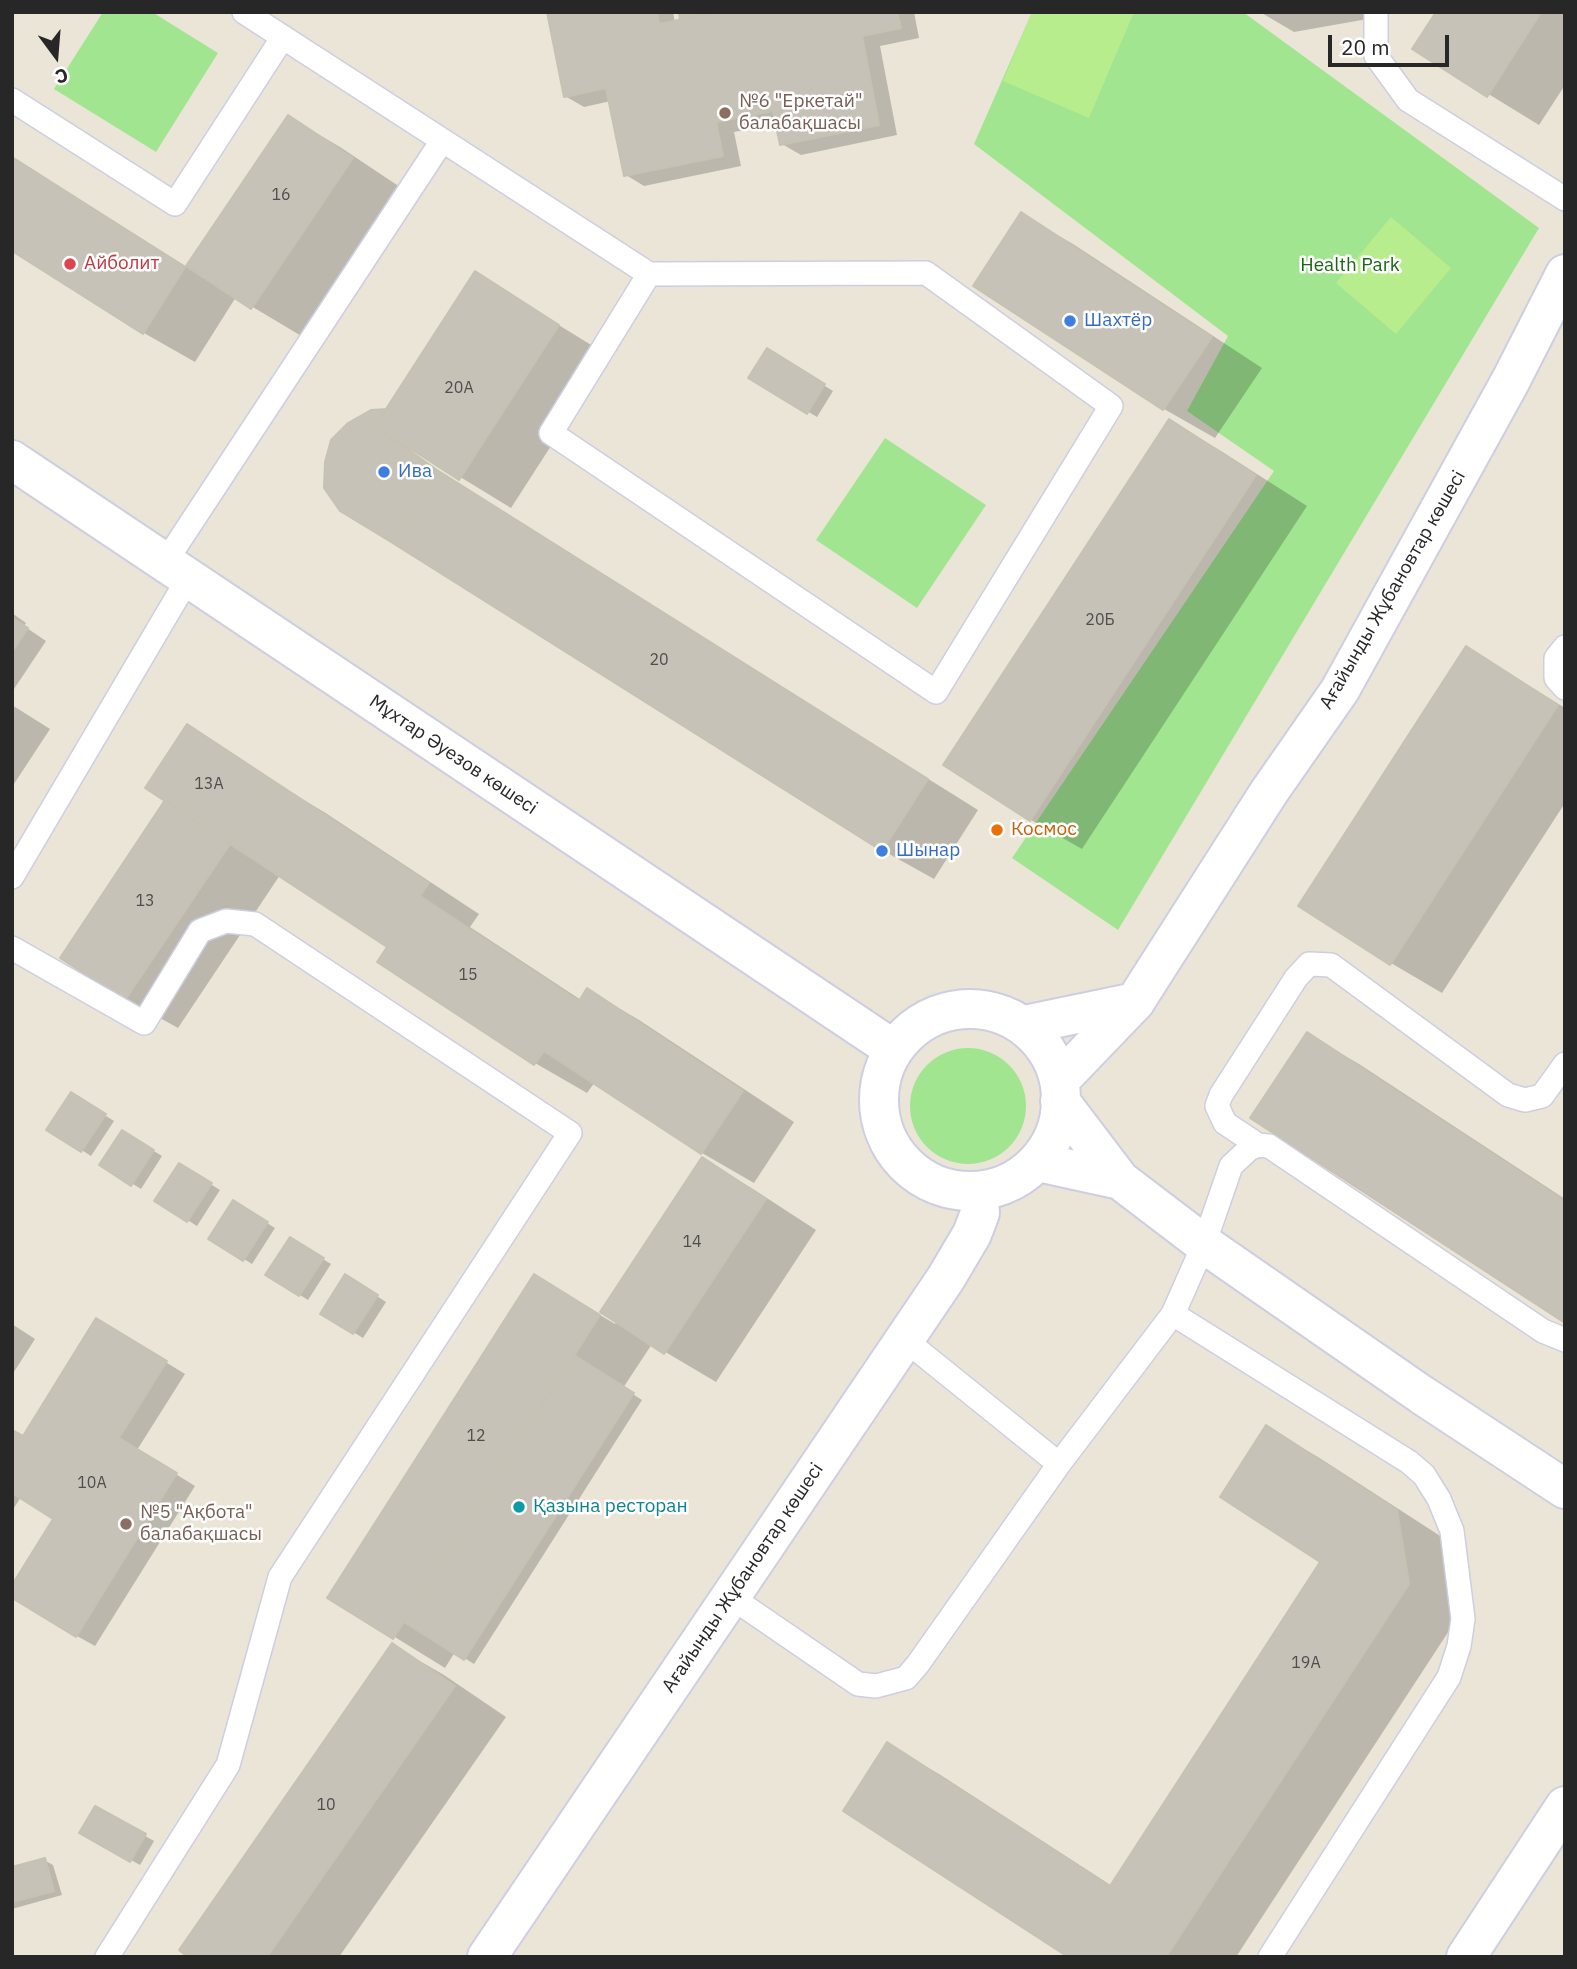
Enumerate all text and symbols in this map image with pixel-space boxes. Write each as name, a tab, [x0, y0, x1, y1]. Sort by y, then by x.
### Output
north arrow	[21, 21, 91, 91]
scale bar	[1332, 21, 1453, 65]
text: 20 m	[1341, 33, 1390, 61]
text: С	[53, 63, 71, 89]
place label: №6 "Еркетай" балабақшасы	[739, 91, 863, 135]
marker: №6 "Еркетай" балабақшасы	[717, 105, 733, 121]
house number: 16	[271, 185, 291, 205]
place label: Айболит	[84, 253, 160, 275]
park label: Health Park	[1300, 255, 1400, 277]
marker: Айболит	[62, 256, 78, 272]
place label: Шахтёр	[1084, 310, 1152, 332]
marker: Шахтёр	[1062, 313, 1078, 329]
house number: 20А	[444, 378, 474, 398]
place label: Ива	[398, 461, 432, 483]
marker: Ива	[376, 464, 392, 480]
street label: Ағайынды Жұбановтар көшесі	[1315, 467, 1471, 713]
house number: 20Б	[1085, 610, 1115, 630]
house number: 20	[649, 650, 669, 670]
street label: Мұхтар Әуезов көшесі	[365, 690, 541, 820]
house number: 13А	[194, 774, 224, 794]
place label: Космос	[1011, 819, 1077, 841]
marker: Космос	[989, 822, 1005, 838]
place label: Шынар	[896, 840, 960, 862]
marker: Шынар	[874, 843, 890, 859]
house number: 13	[135, 891, 155, 911]
house number: 15	[458, 965, 478, 985]
house number: 14	[682, 1232, 702, 1252]
house number: 12	[466, 1426, 486, 1446]
street label: Ағайынды Жұбановтар көшесі	[658, 1459, 828, 1697]
house number: 10А	[77, 1473, 107, 1493]
place label: Қазына ресторан	[533, 1496, 688, 1518]
marker: Қазына ресторан	[511, 1499, 527, 1515]
place label: №5 "Ақбота" балабақшасы	[140, 1502, 262, 1546]
marker: №5 "Ақбота" балабақшасы	[118, 1516, 134, 1532]
house number: 19А	[1291, 1653, 1321, 1673]
house number: 10	[316, 1795, 336, 1815]

